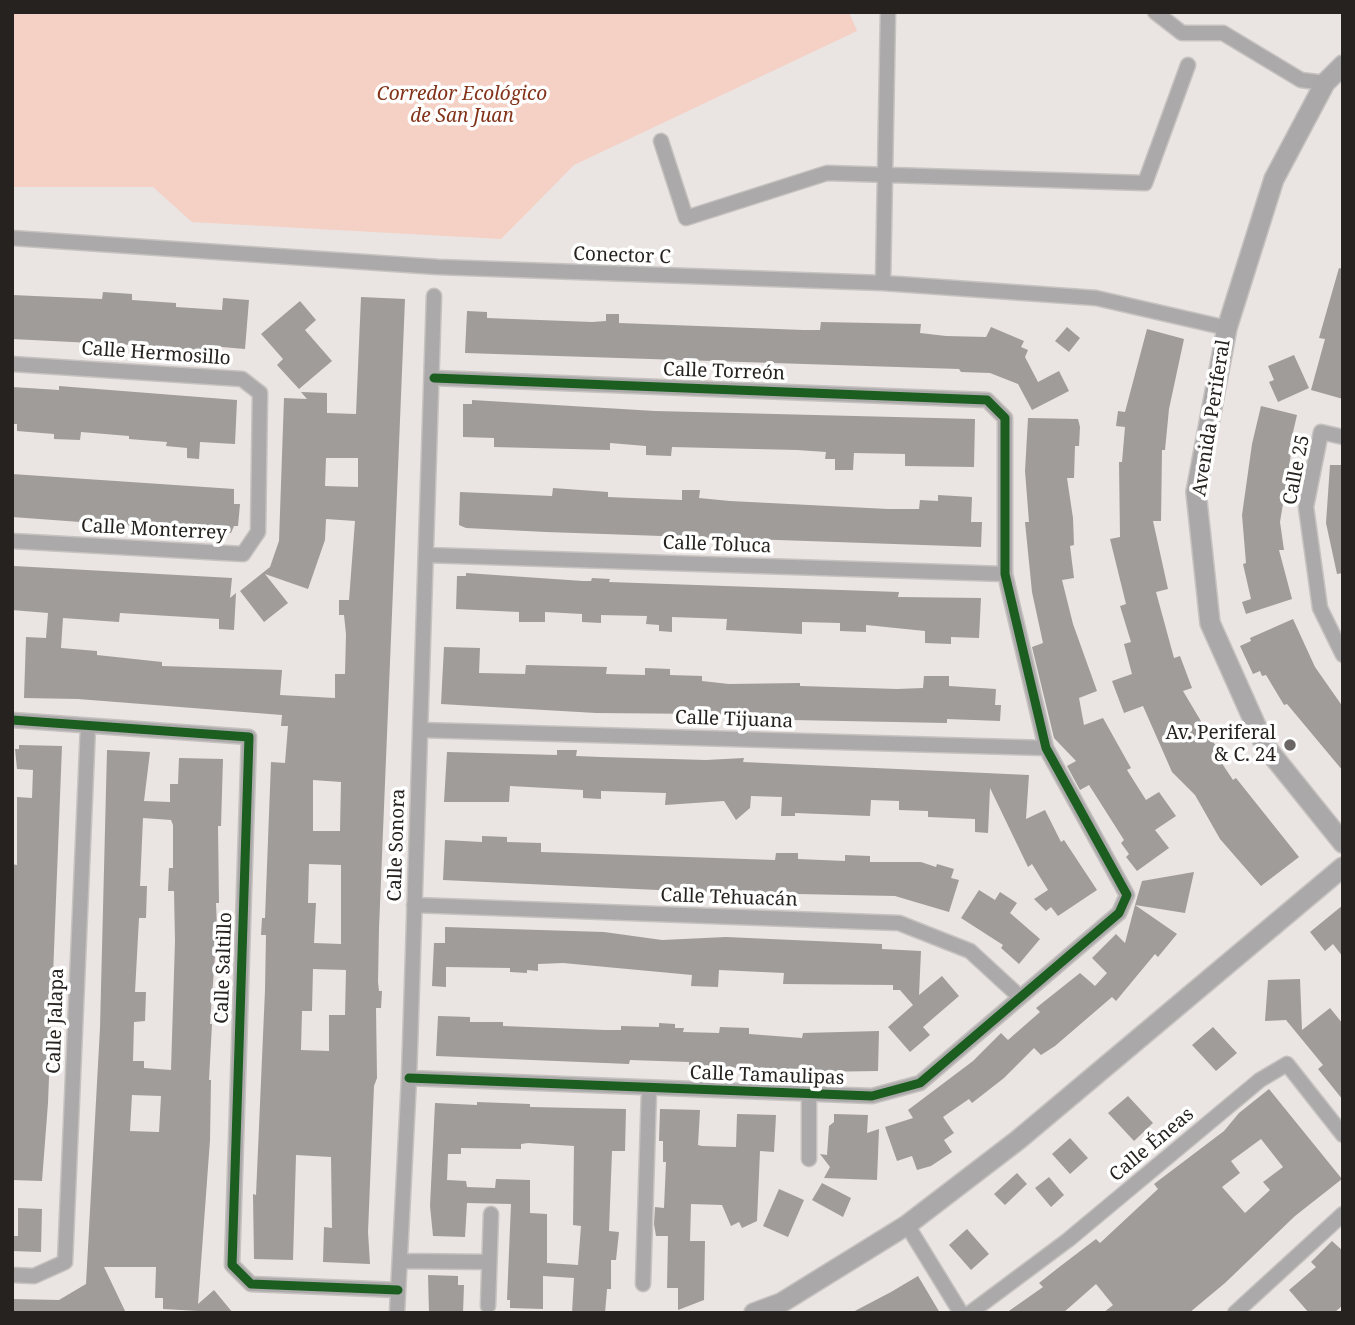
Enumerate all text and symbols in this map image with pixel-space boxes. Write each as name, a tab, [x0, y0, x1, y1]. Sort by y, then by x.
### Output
park label: Corredor Ecológico de San Juan	[377, 84, 547, 128]
street label: Conector C	[573, 243, 671, 269]
street label: Calle Hermosillo	[81, 337, 231, 371]
street label: Avenida Periferal	[1188, 338, 1236, 498]
street label: Calle Torreón	[663, 358, 785, 386]
street label: Calle 25	[1279, 433, 1315, 507]
street label: Calle Monterrey	[81, 515, 227, 545]
street label: Calle Toluca	[662, 532, 772, 558]
street label: Calle Tijuana	[674, 707, 794, 733]
place label: Av. Periferal & C. 24	[1165, 723, 1276, 767]
marker: Av. Periferal & C. 24	[1282, 737, 1298, 753]
street label: Calle Sonora	[384, 788, 410, 902]
street label: Calle Tehuacán	[660, 884, 798, 912]
street label: Calle Saltillo	[211, 912, 237, 1024]
street label: Calle Jalapa	[43, 968, 69, 1074]
street label: Calle Tamaulipas	[689, 1062, 845, 1090]
street label: Calle Éneas	[1105, 1103, 1199, 1187]

